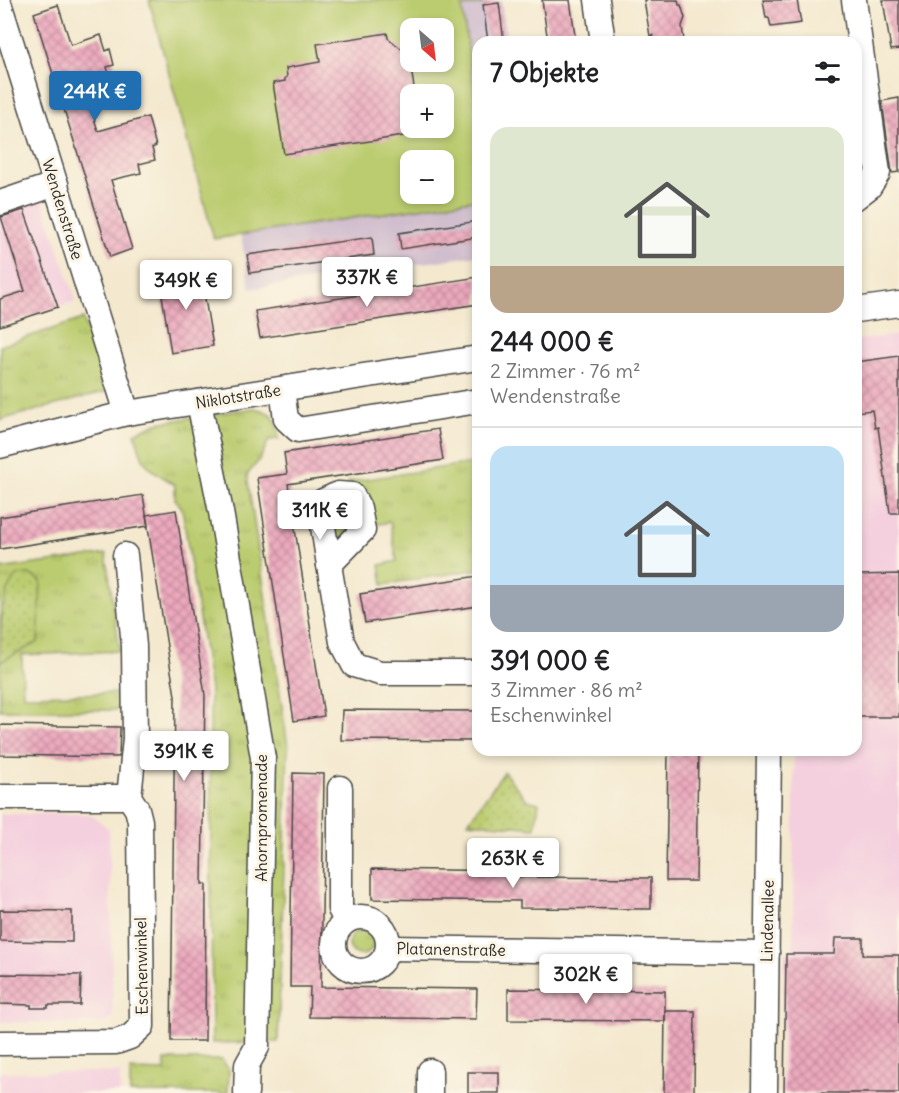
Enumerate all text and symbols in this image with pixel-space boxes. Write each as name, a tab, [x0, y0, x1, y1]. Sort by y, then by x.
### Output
north arrow	[400, 18, 454, 72]
map controls	[400, 18, 454, 204]
text: 7 Objekte	[490, 56, 599, 89]
icon: filters	[811, 56, 844, 89]
pin: 244K €	[46, 71, 144, 122]
text: 244K €	[63, 78, 127, 103]
button: +	[400, 84, 454, 138]
button: −	[400, 150, 454, 204]
street label: Wendenstraße	[38, 156, 88, 262]
icon: home	[613, 166, 721, 274]
pin: 337K €	[318, 257, 416, 308]
pin: 349K €	[137, 260, 235, 311]
text: 337K €	[336, 264, 398, 289]
text: 349K €	[154, 267, 218, 292]
text: 244 000 €	[490, 325, 614, 358]
text: 2 Zimmer · 76 m²	[490, 358, 640, 383]
street label: Niklotstraße	[194, 379, 282, 413]
text: Wendenstraße	[490, 383, 621, 408]
icon: home	[613, 485, 721, 593]
pin: 311K €	[271, 490, 369, 541]
text: 311K €	[292, 497, 349, 522]
text: 391 000 €	[490, 644, 610, 677]
text: 3 Zimmer · 86 m²	[490, 677, 643, 702]
text: Eschenwinkel	[490, 702, 612, 727]
pin: 391K €	[135, 731, 233, 782]
text: 391K €	[154, 738, 214, 763]
street label: Ahornpromenade	[251, 754, 271, 882]
pin: 263K €	[464, 838, 562, 889]
text: 263K €	[481, 845, 545, 870]
street label: Lindenallee	[756, 880, 778, 962]
street label: Eschenwinkel	[130, 917, 152, 1015]
street label: Platanenstraße	[396, 938, 506, 960]
pin: 302K €	[537, 954, 635, 1005]
text: 302K €	[553, 961, 619, 986]

